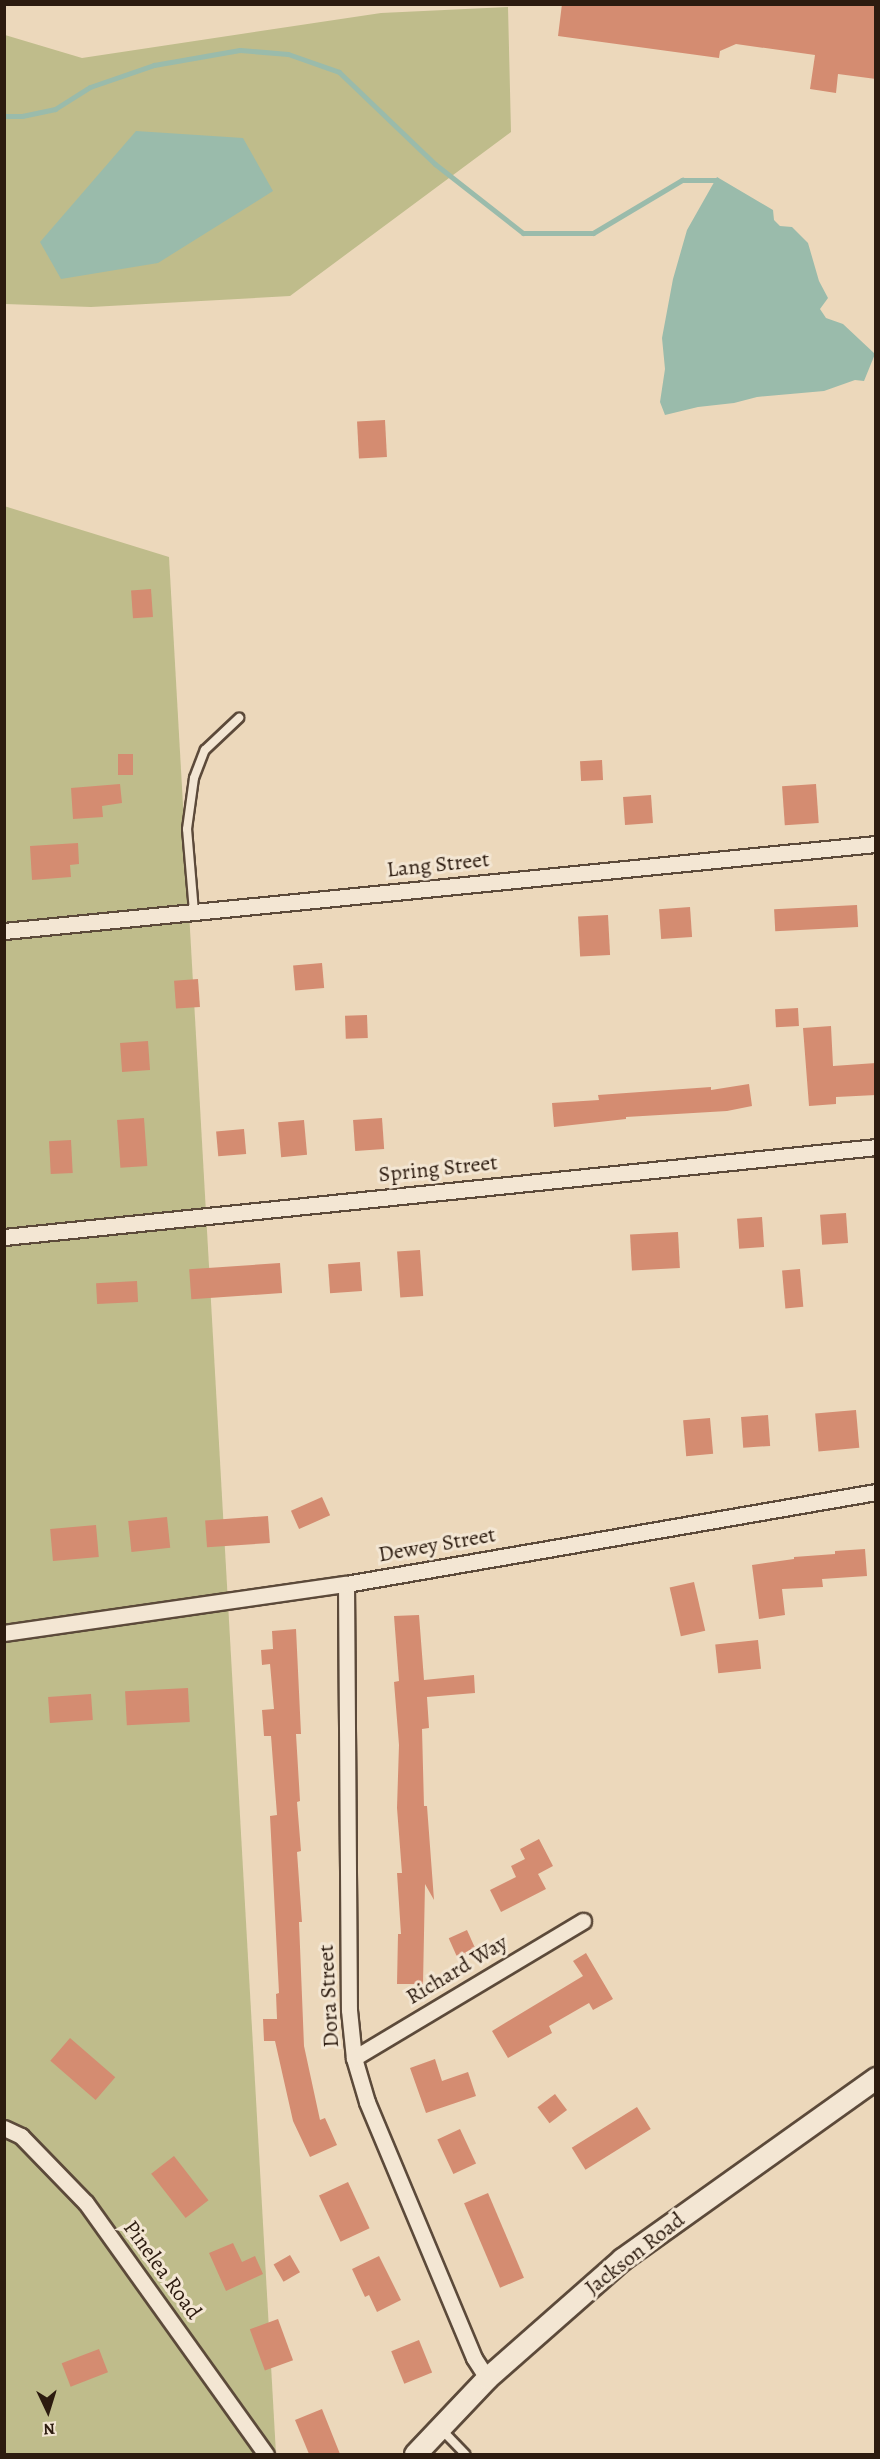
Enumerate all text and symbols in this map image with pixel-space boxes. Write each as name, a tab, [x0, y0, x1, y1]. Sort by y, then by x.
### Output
street label: Lang Street	[385, 846, 491, 884]
street label: Spring Street	[377, 1150, 499, 1188]
street label: Dewey Street	[376, 1522, 498, 1568]
street label: Richard Way	[402, 1929, 512, 2011]
street label: Dora Street	[313, 1944, 345, 2048]
street label: Jackson Road	[580, 2207, 690, 2301]
street label: Pinelea Road	[117, 2215, 207, 2325]
north arrow	[18, 2381, 78, 2441]
text: N	[43, 2418, 56, 2440]

